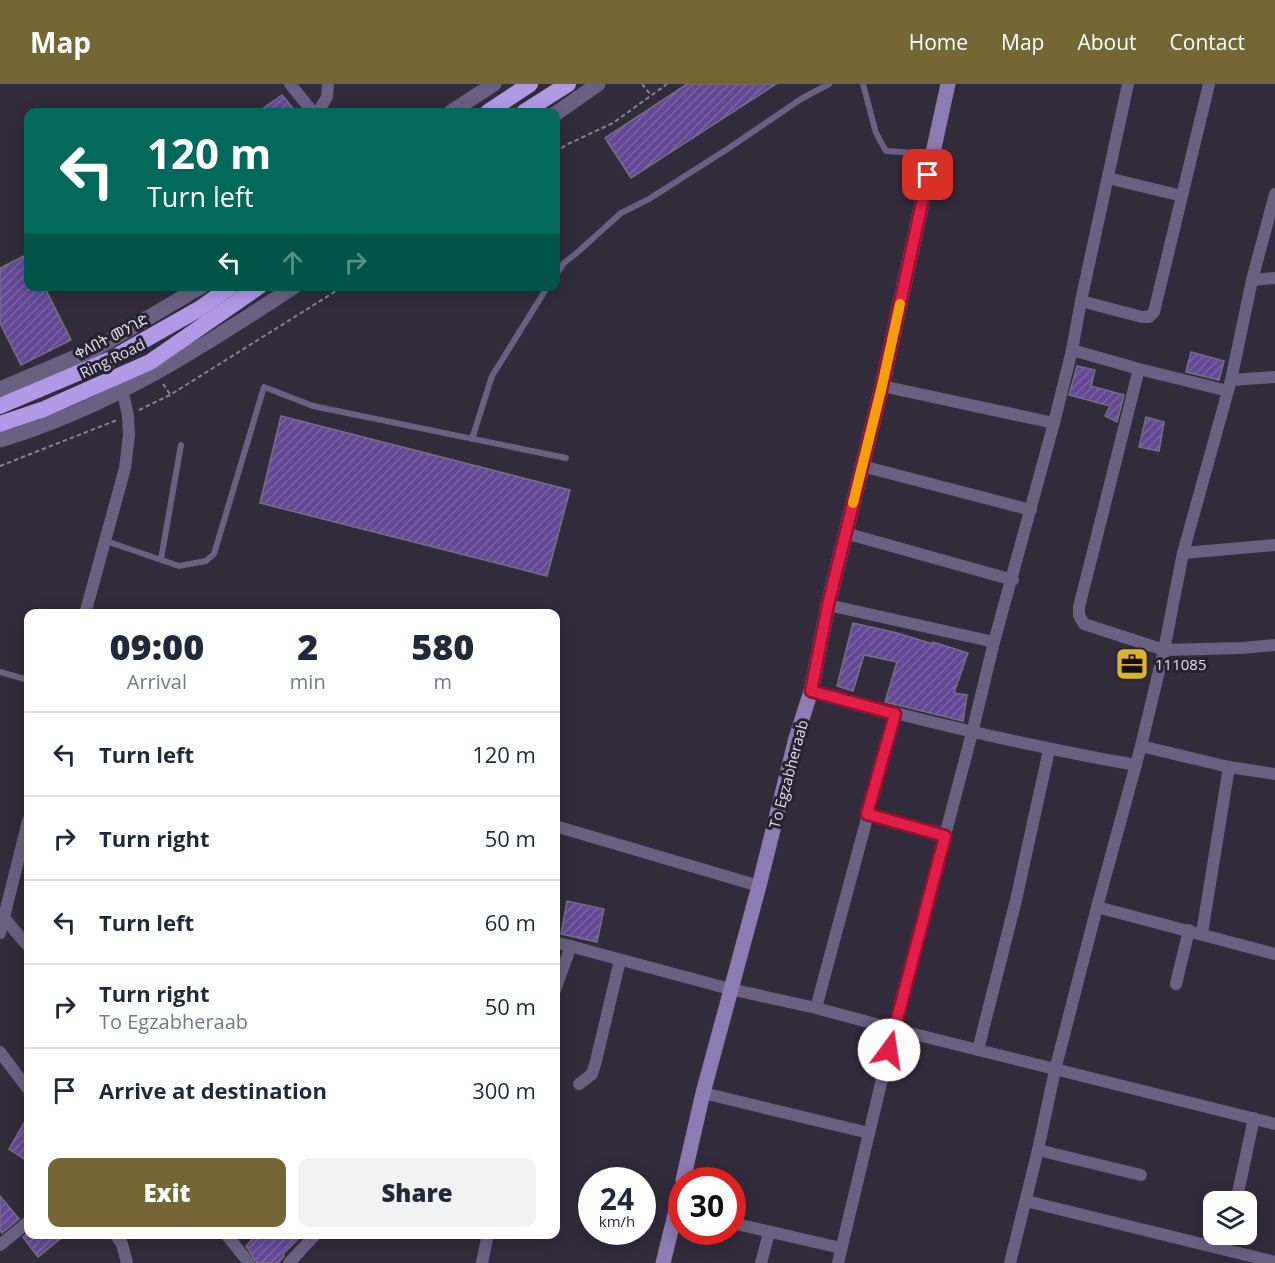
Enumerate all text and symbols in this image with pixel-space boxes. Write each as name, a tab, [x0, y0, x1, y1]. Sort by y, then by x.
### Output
text: Map	[30, 23, 91, 61]
text: Home	[909, 28, 968, 56]
text: Map	[1001, 28, 1044, 56]
text: About	[1077, 28, 1137, 56]
text: Contact	[1170, 28, 1245, 56]
text: 120 m	[147, 124, 271, 181]
icon: left	[48, 132, 126, 210]
pin	[902, 149, 953, 200]
icon: arrive	[911, 158, 944, 191]
text: Turn left	[147, 178, 254, 215]
icon: left	[213, 246, 246, 279]
icon: ahead	[276, 246, 309, 279]
icon: right	[339, 246, 372, 279]
street label: ቀለበት መንገድ	[71, 309, 152, 363]
street label: Ring Road	[76, 334, 148, 382]
text: 09:00	[110, 622, 204, 671]
text: 2	[297, 622, 318, 671]
text: 580	[411, 622, 474, 671]
office icon: 111085	[1114, 646, 1150, 682]
place label: 111085	[1155, 654, 1206, 674]
text: Arrival	[127, 668, 187, 695]
text: min	[290, 668, 326, 695]
text: m	[434, 668, 452, 695]
street label: To Egzabheraab	[764, 717, 812, 831]
icon: left	[48, 738, 81, 771]
text: Turn left	[99, 739, 194, 769]
text: 120 m	[472, 739, 536, 769]
icon: right	[48, 822, 81, 855]
text: Turn right	[99, 823, 210, 853]
text: 50 m	[485, 823, 536, 853]
icon: left	[48, 906, 81, 939]
text: Turn left	[99, 907, 194, 937]
text: 60 m	[485, 907, 536, 937]
text: Turn right	[99, 978, 210, 1008]
icon: right	[48, 990, 81, 1023]
text: 50 m	[485, 991, 536, 1021]
text: To Egzabheraab	[99, 1008, 248, 1035]
position arrow	[857, 1018, 921, 1082]
icon: arrive	[48, 1074, 81, 1107]
text: Arrive at destination	[99, 1075, 327, 1105]
text: 300 m	[472, 1075, 536, 1105]
button: Exit	[48, 1158, 286, 1227]
button: Share	[298, 1158, 536, 1227]
speed limit sign: 30	[668, 1167, 746, 1245]
text: 24	[600, 1178, 634, 1219]
map controls	[1203, 1191, 1257, 1245]
button: layers	[1203, 1191, 1257, 1245]
text: km/h	[599, 1211, 635, 1231]

